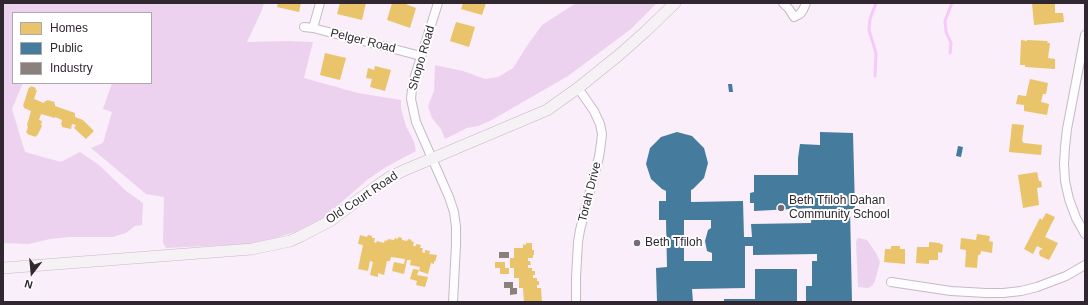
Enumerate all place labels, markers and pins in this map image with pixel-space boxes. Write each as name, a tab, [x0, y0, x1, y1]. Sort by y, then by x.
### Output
place label: Beth Tfiloh Dahan Community School	[789, 194, 890, 222]
marker: Beth Tfiloh Dahan Community School	[776, 203, 786, 213]
place label: Beth Tfiloh	[645, 236, 702, 250]
marker: Beth Tfiloh	[632, 238, 642, 248]

